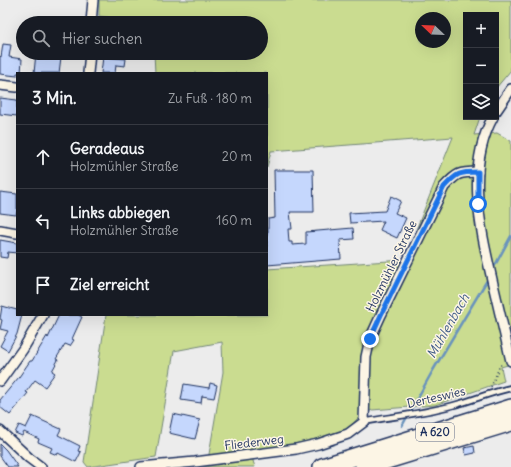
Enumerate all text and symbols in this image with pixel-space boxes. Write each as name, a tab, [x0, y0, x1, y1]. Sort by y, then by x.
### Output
north arrow	[415, 12, 451, 48]
map controls	[463, 12, 499, 120]
button: +	[463, 12, 499, 48]
search box	[16, 16, 268, 60]
icon: search	[30, 27, 52, 49]
text: Hier suchen	[62, 29, 142, 48]
button: −	[463, 48, 499, 84]
button: layers	[463, 84, 499, 120]
text: 3 Min.	[32, 87, 77, 109]
text: Zu Fuß · 180 m	[168, 90, 252, 107]
text: Geradeaus	[70, 139, 144, 158]
icon: ahead	[32, 146, 54, 168]
text: 20 m	[222, 148, 252, 165]
text: Holzmühler Straße	[70, 158, 179, 175]
route start	[469, 195, 487, 213]
text: Links abbiegen	[70, 203, 170, 222]
icon: left	[32, 210, 54, 232]
text: 160 m	[216, 212, 252, 229]
street label: Holzmühler Straße	[362, 218, 420, 314]
text: Holzmühler Straße	[70, 222, 179, 239]
icon: arrive	[32, 274, 54, 296]
text: Ziel erreicht	[70, 275, 149, 294]
water label: Mühlenbach	[423, 290, 474, 361]
route end	[361, 330, 379, 348]
street label: Derteswies	[405, 383, 467, 411]
road number: A 620	[416, 423, 454, 441]
street label: Fliederweg	[224, 431, 284, 453]

